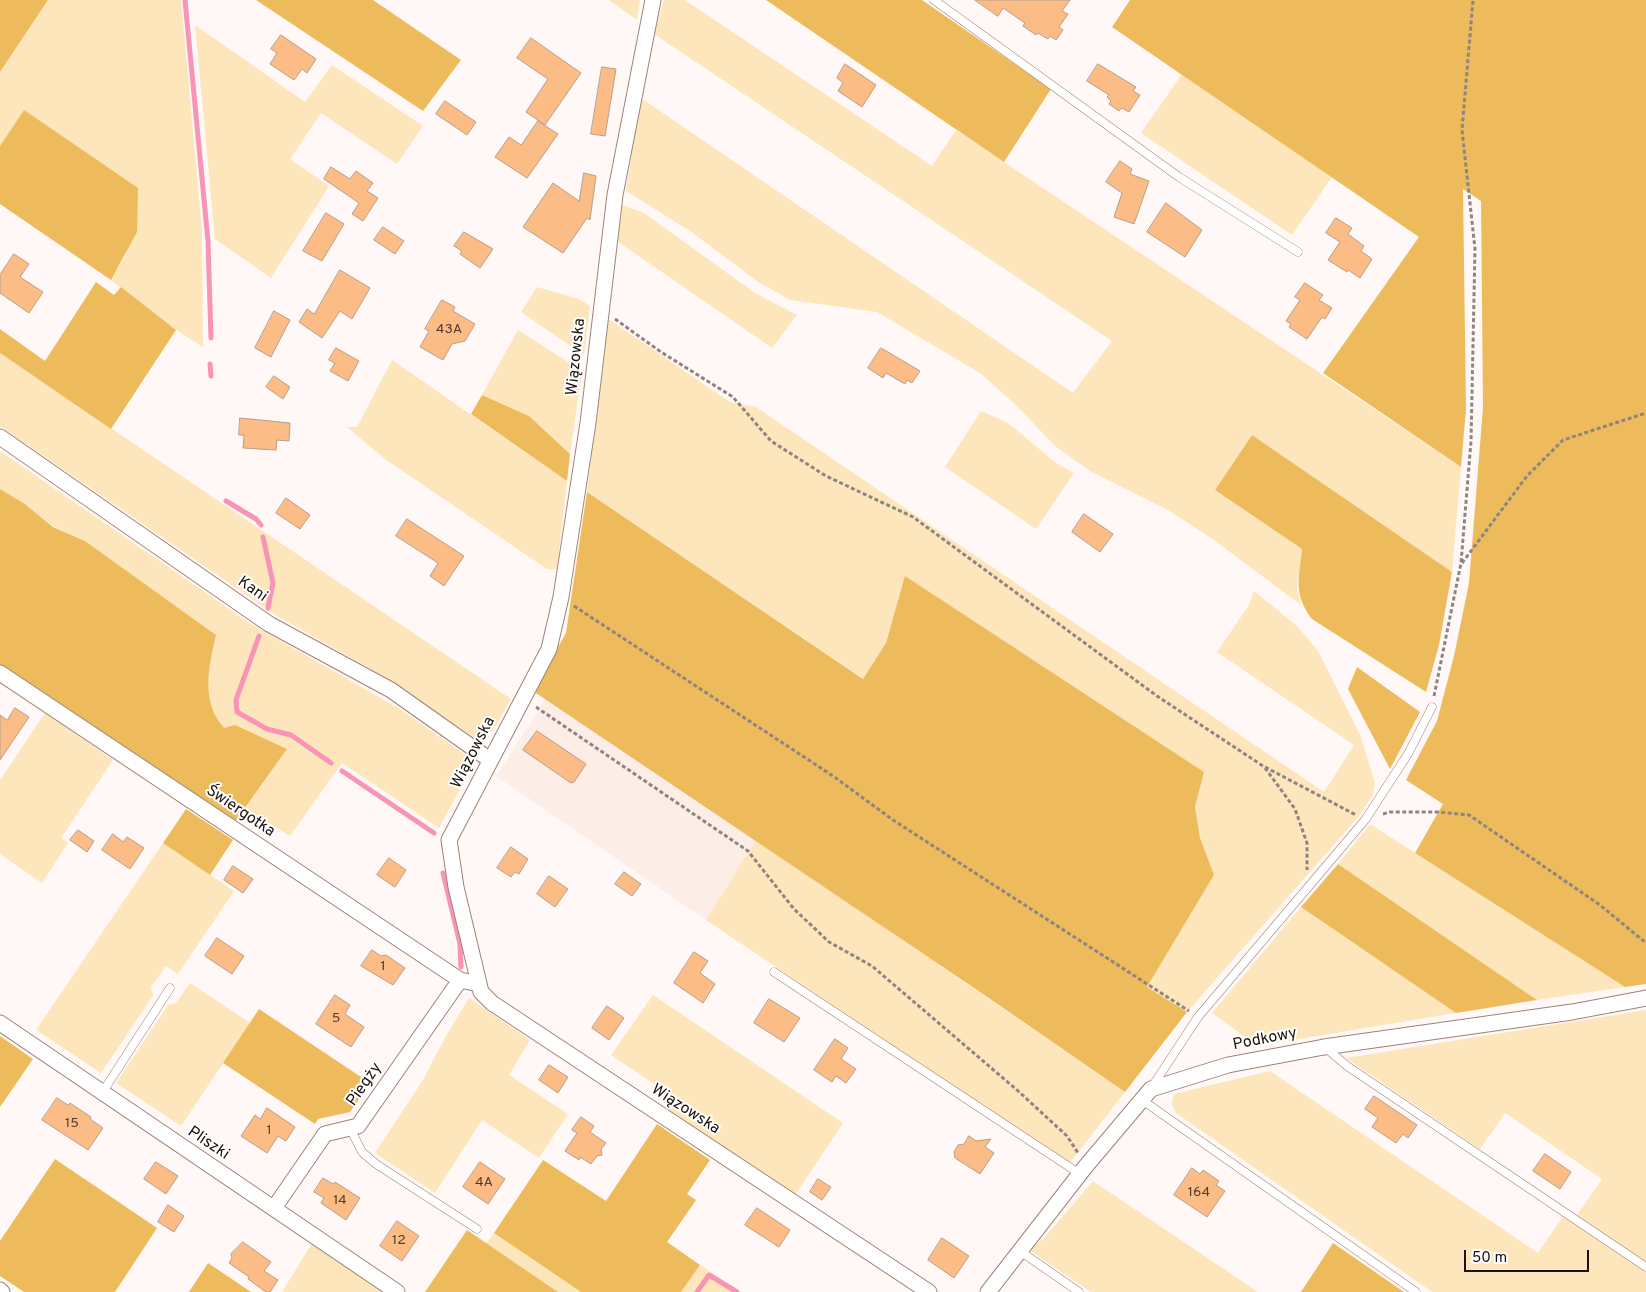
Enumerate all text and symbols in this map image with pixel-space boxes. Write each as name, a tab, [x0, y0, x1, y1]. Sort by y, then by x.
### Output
street label: Wiązowska	[563, 317, 591, 397]
house number: 43A	[436, 322, 462, 338]
street label: Kani	[233, 573, 271, 607]
street label: Wiązowska	[448, 714, 500, 792]
street label: Świergotka	[202, 782, 278, 842]
house number: 1	[380, 959, 386, 975]
house number: 5	[332, 1011, 340, 1027]
street label: Podkowy	[1231, 1024, 1299, 1056]
street label: Piegży	[343, 1060, 387, 1110]
street label: Wiązowska	[647, 1081, 723, 1139]
house number: 15	[65, 1116, 79, 1132]
street label: Pliszki	[183, 1123, 233, 1165]
house number: 1	[266, 1123, 272, 1139]
house number: 4A	[475, 1175, 493, 1191]
house number: 164	[1188, 1185, 1210, 1201]
house number: 14	[333, 1193, 347, 1209]
house number: 12	[392, 1233, 406, 1249]
scale bar	[1466, 1240, 1591, 1272]
text: 50 m	[1472, 1249, 1507, 1268]

